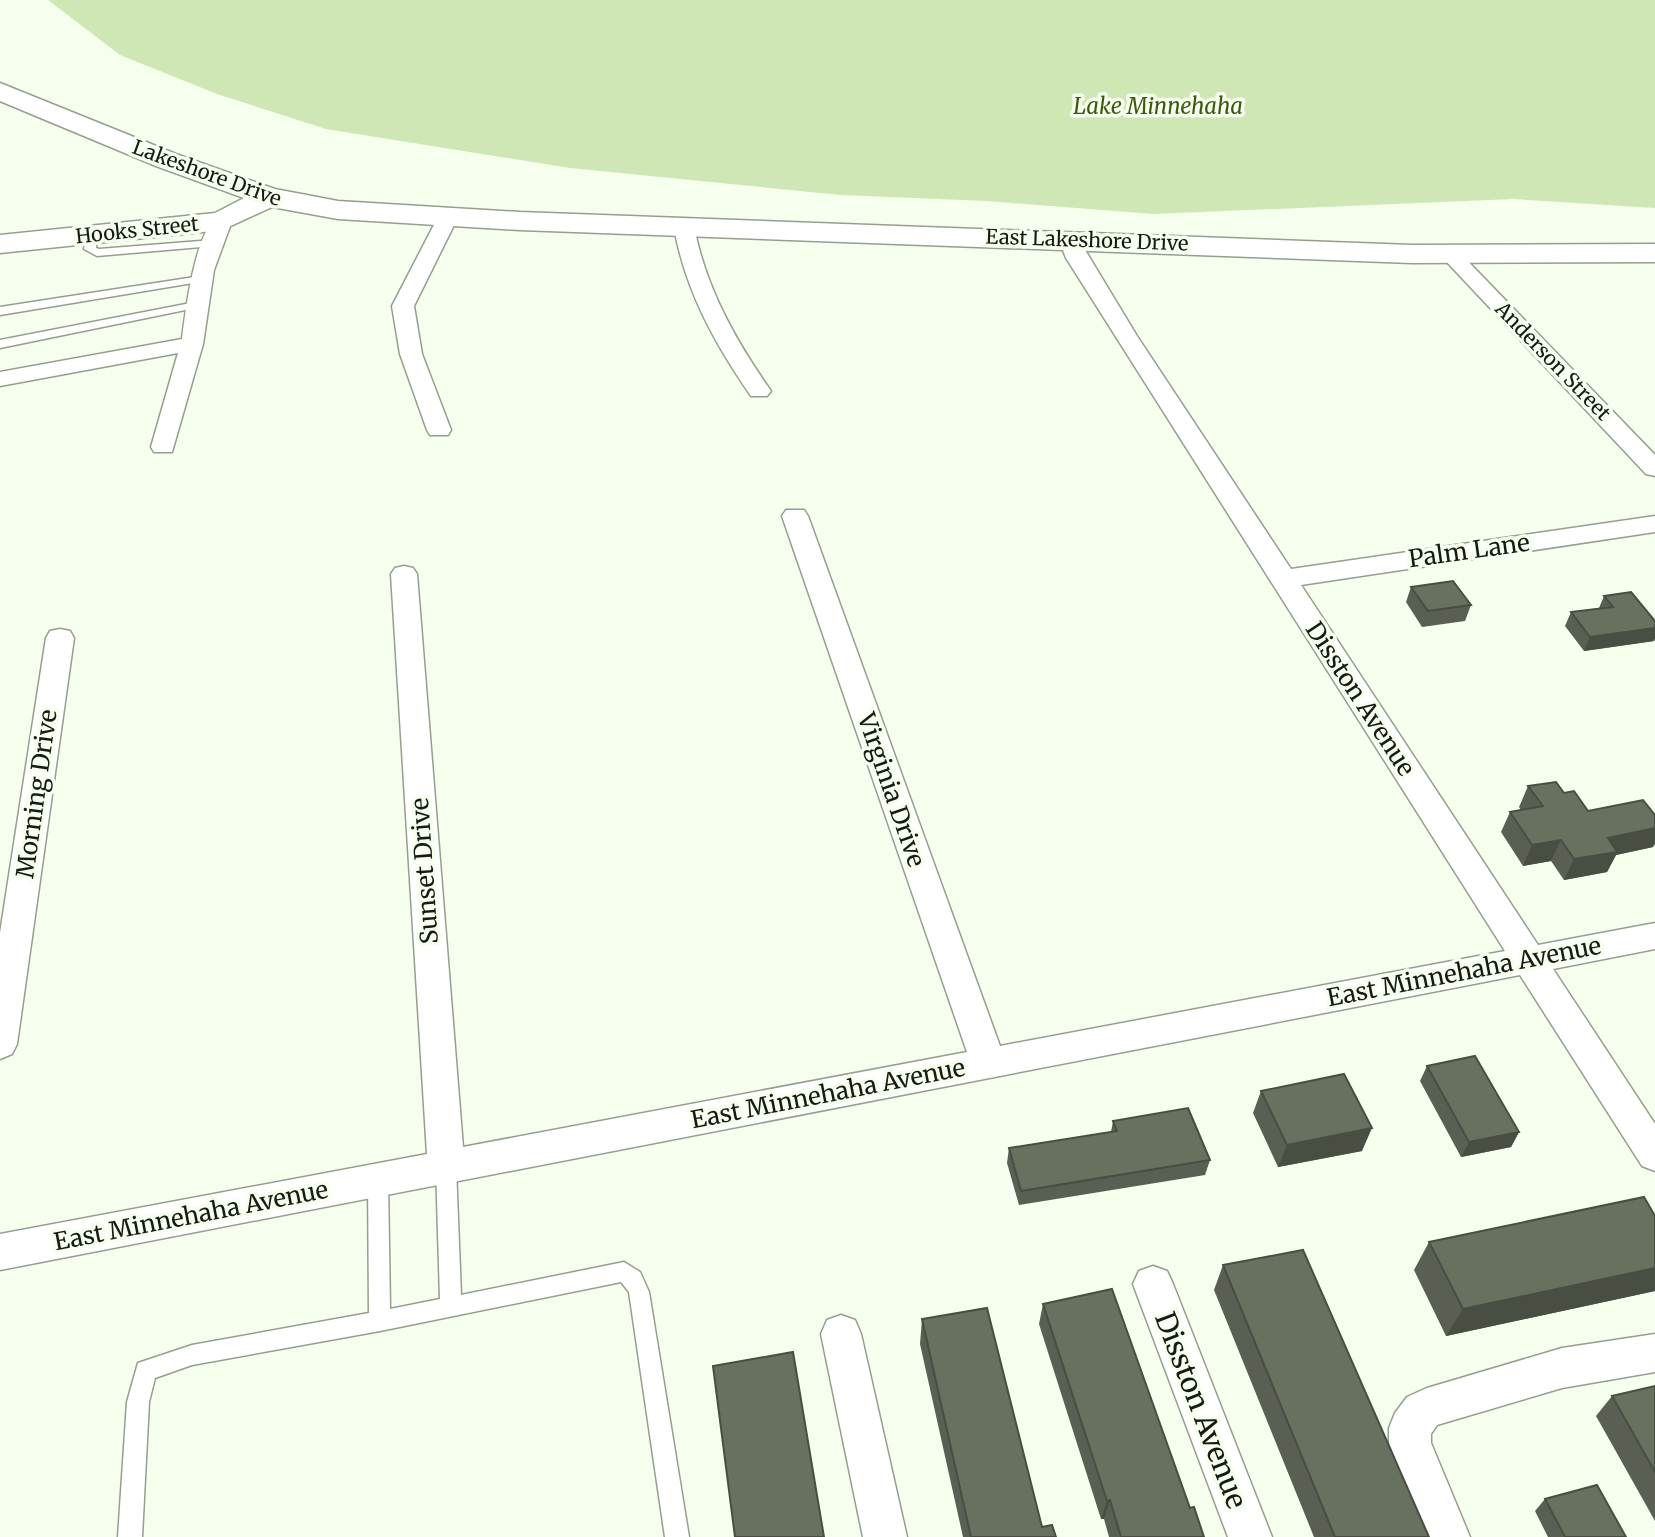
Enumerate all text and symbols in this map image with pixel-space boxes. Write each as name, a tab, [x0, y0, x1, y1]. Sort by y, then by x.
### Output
water label: Lake Minnehaha	[1073, 92, 1243, 120]
street label: Lakeshore Drive	[129, 134, 285, 211]
street label: Hooks Street	[74, 211, 200, 248]
street label: East Lakeshore Drive	[985, 223, 1189, 256]
street label: Anderson Street	[1490, 295, 1616, 425]
street label: Palm Lane	[1406, 527, 1532, 574]
street label: Disston Avenue	[1299, 616, 1422, 782]
street label: Morning Drive	[9, 708, 64, 880]
street label: Virginia Drive	[850, 708, 932, 871]
street label: Sunset Drive	[404, 797, 445, 945]
street label: East Minnehaha Avenue	[1324, 930, 1604, 1013]
street label: East Minnehaha Avenue	[688, 1052, 968, 1135]
street label: East Minnehaha Avenue	[51, 1174, 331, 1257]
street label: Disston Avenue	[1147, 1307, 1255, 1513]

